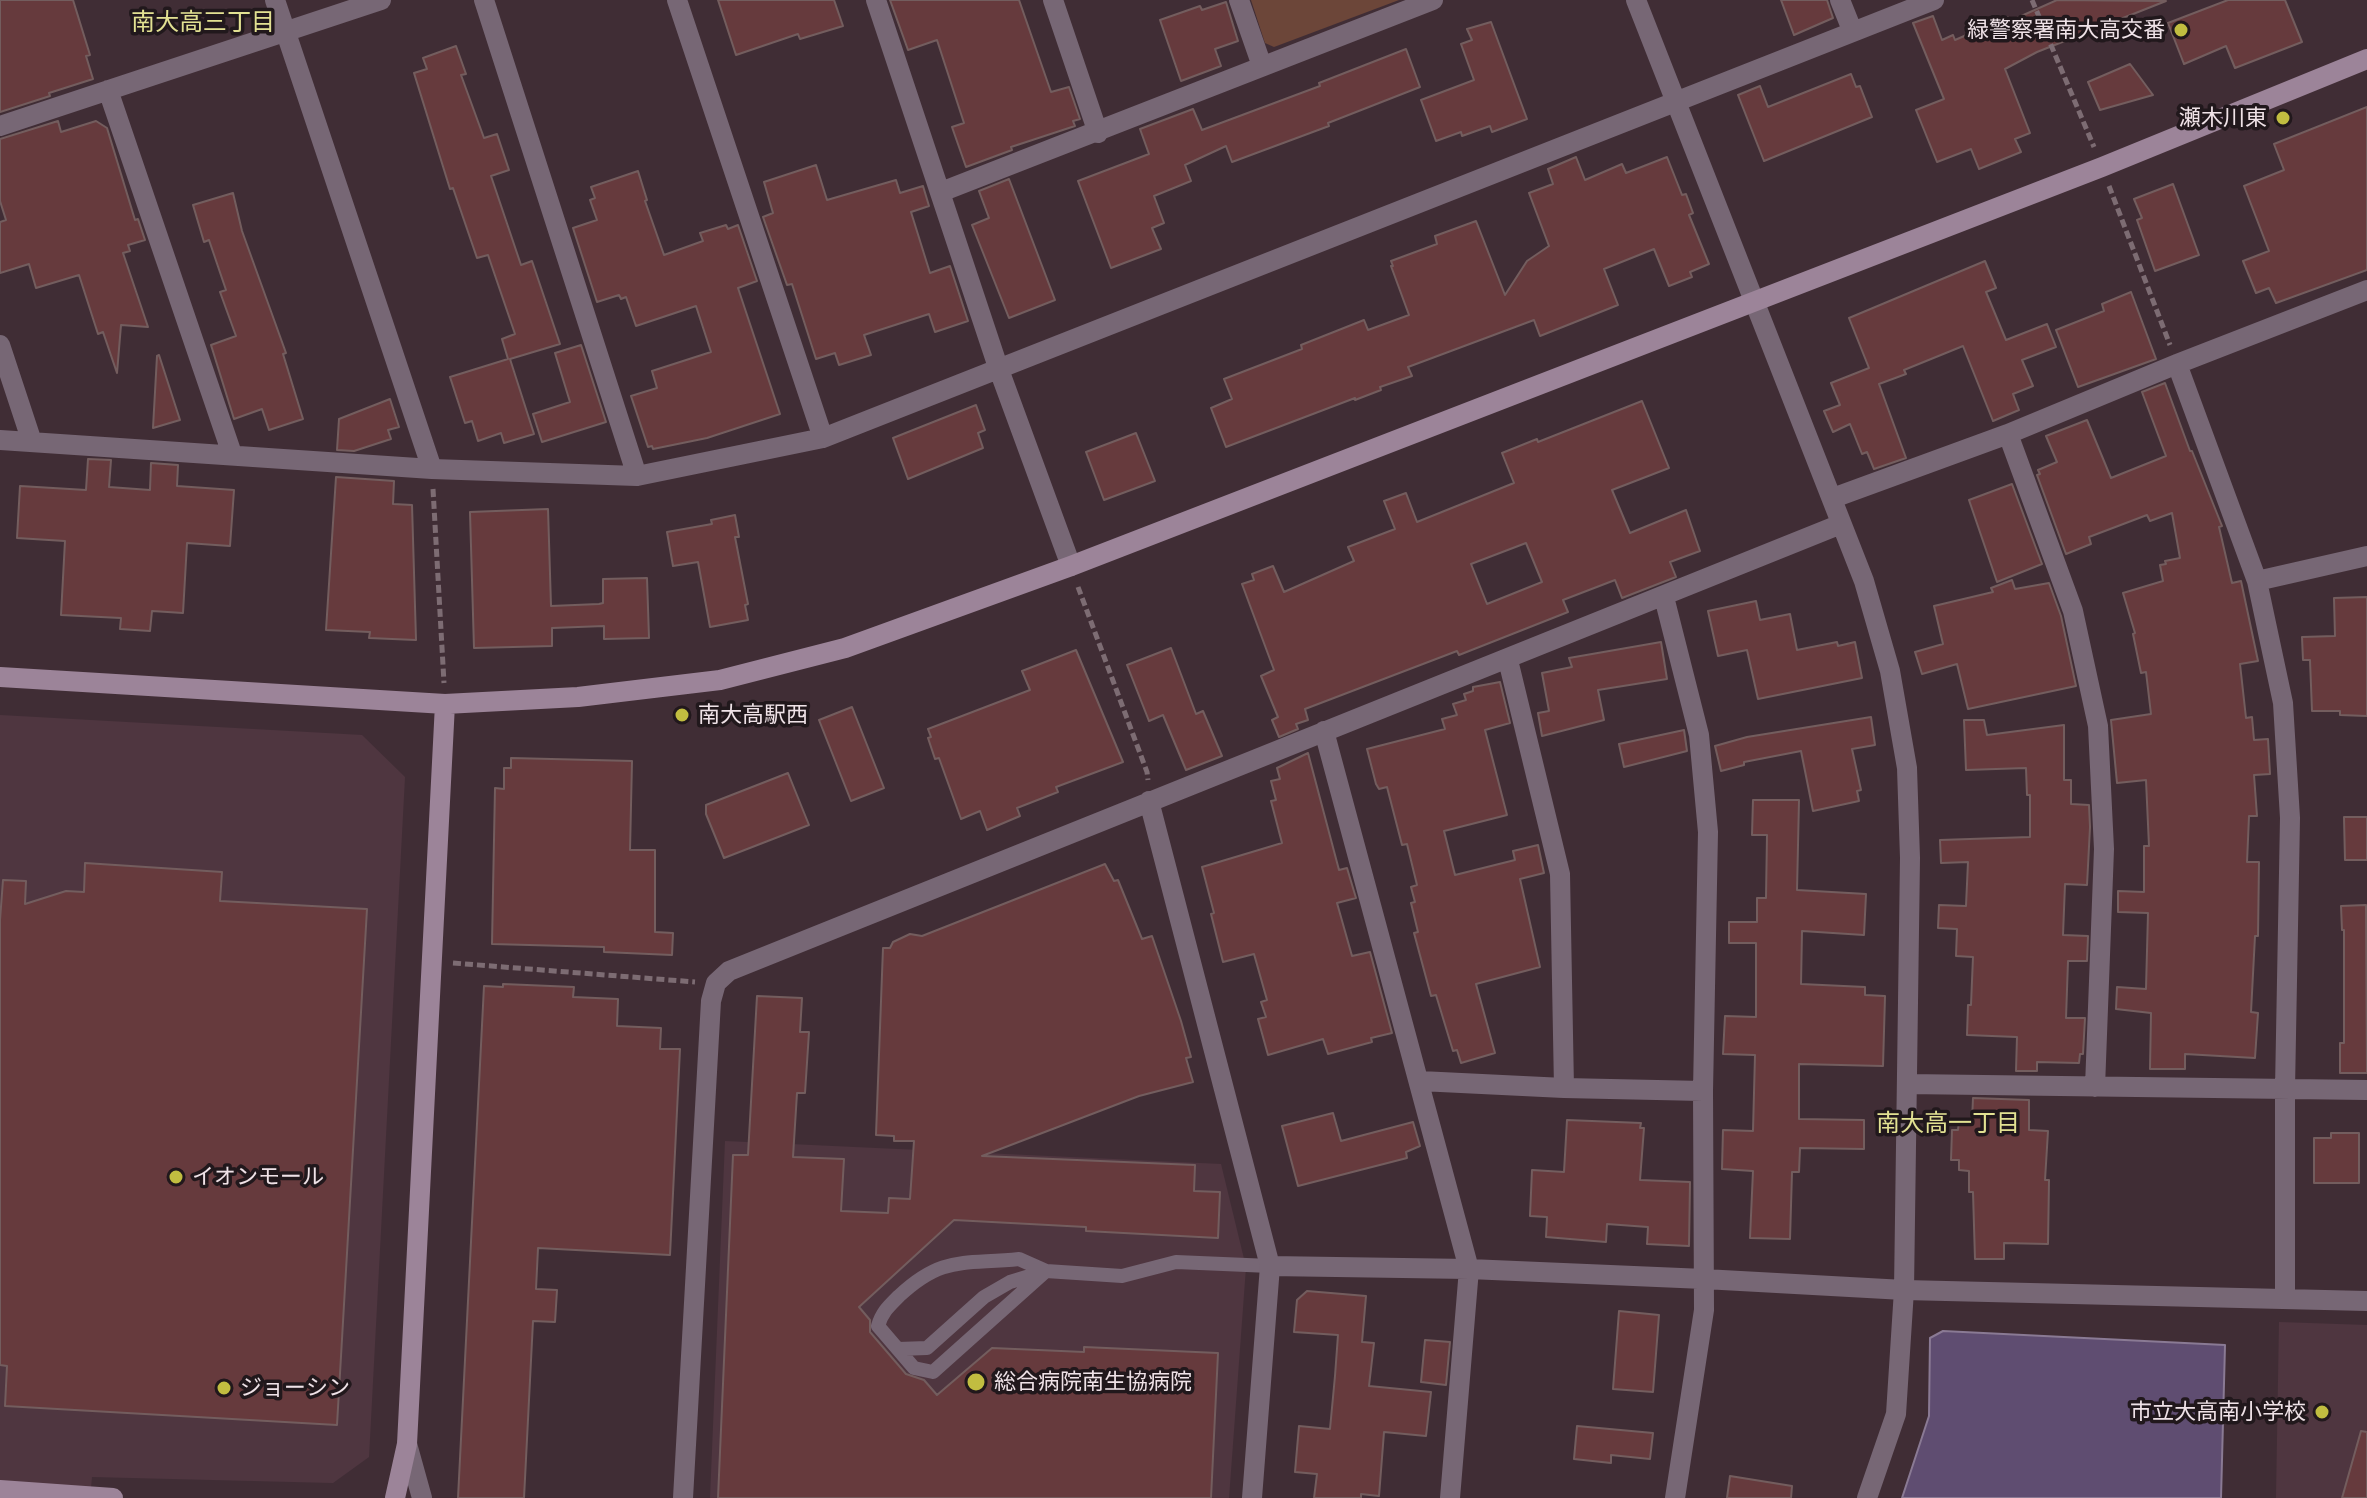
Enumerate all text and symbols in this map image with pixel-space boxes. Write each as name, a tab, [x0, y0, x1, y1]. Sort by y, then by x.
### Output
district label: 南大高三丁目	[131, 8, 275, 36]
place label: 緑警察署南大高交番	[1967, 17, 2165, 43]
marker: 緑警察署南大高交番	[2172, 21, 2190, 39]
place label: 瀬木川東	[2179, 105, 2267, 131]
marker: 瀬木川東	[2274, 109, 2292, 127]
place label: 南大高駅西	[698, 702, 808, 728]
marker: 南大高駅西	[673, 706, 691, 724]
district label: 南大高一丁目	[1876, 1109, 2020, 1137]
place label: イオンモール	[192, 1164, 324, 1190]
marker: イオンモール	[167, 1168, 185, 1186]
place label: 総合病院南生協病院	[994, 1369, 1192, 1395]
marker: 総合病院南生協病院	[965, 1371, 987, 1393]
place label: ジョーシン	[240, 1375, 350, 1401]
marker: ジョーシン	[215, 1379, 233, 1397]
place label: 市立大高南小学校	[2130, 1399, 2306, 1425]
marker: 市立大高南小学校	[2313, 1403, 2331, 1421]

